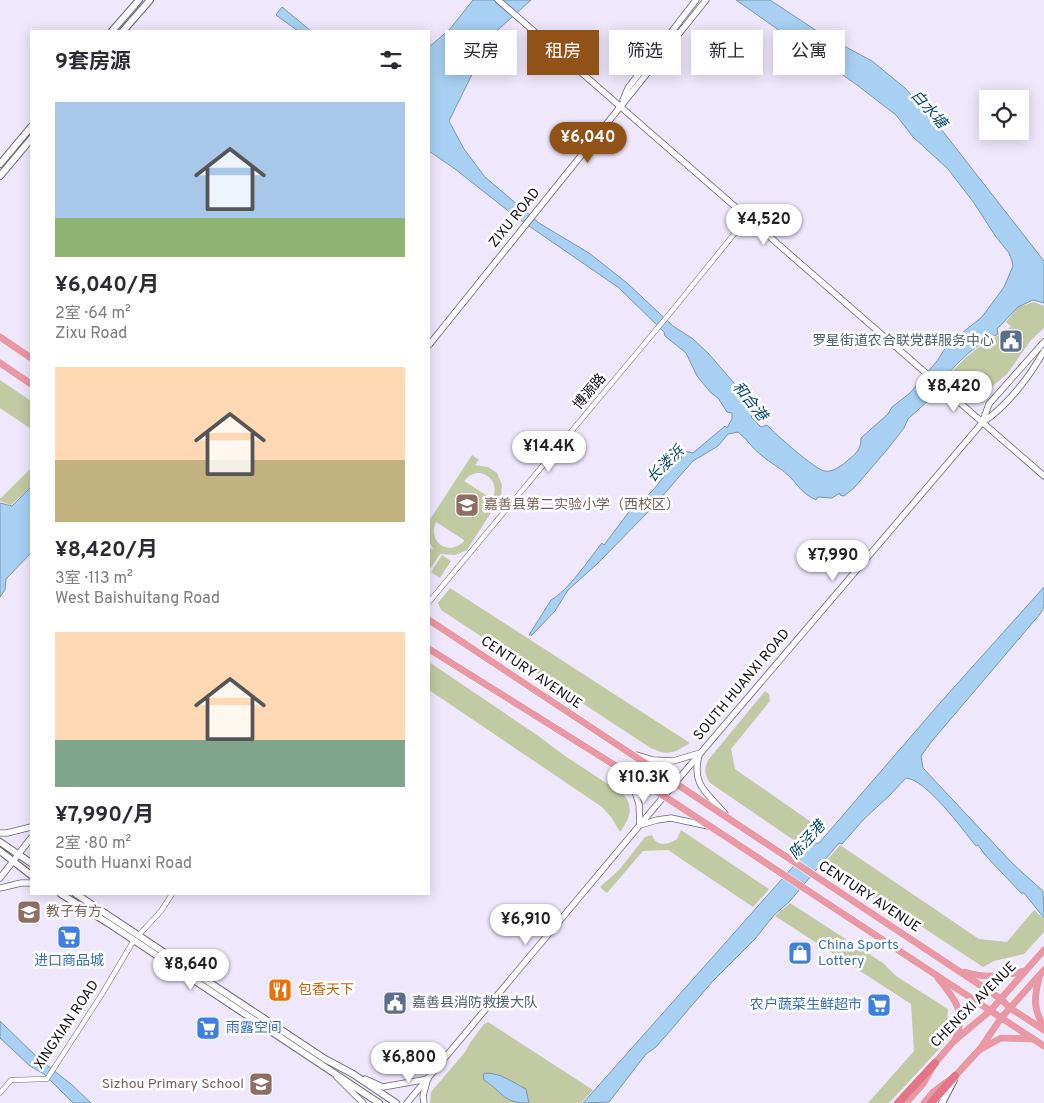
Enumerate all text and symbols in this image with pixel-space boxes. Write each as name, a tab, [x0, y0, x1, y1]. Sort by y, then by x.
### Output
chip: 买房	[445, 30, 517, 75]
chip: 租房	[527, 30, 599, 75]
chip: 筛选	[609, 30, 681, 75]
chip: 新上	[691, 30, 763, 75]
chip: 公寓	[773, 30, 845, 75]
icon: filters	[377, 46, 405, 74]
text: 9套房源	[55, 49, 131, 76]
water label: 白水塘	[906, 87, 952, 135]
map controls	[979, 90, 1029, 140]
button: locate	[979, 90, 1029, 140]
pin: ¥6,040	[547, 121, 629, 164]
text: ¥6,040	[561, 128, 615, 148]
icon: home	[185, 134, 275, 224]
street label: ZIXU ROAD	[486, 185, 544, 251]
pin: ¥4,520	[723, 204, 805, 246]
text: ¥4,520	[737, 210, 791, 230]
text: ¥6,040/月	[55, 272, 159, 299]
text: 2室 · 64 m²	[55, 304, 131, 324]
text: Zixu Road	[55, 324, 127, 344]
public building icon: 罗星街道农合联党群服务中心	[998, 328, 1024, 354]
place label: 罗星街道农合联党群服务中心	[812, 333, 994, 350]
street label: 博源路	[569, 370, 610, 414]
pin: ¥8,420	[913, 370, 995, 413]
text: ¥8,420	[927, 377, 981, 397]
water label: 和合港	[727, 379, 772, 427]
icon: home	[185, 399, 275, 489]
pin: ¥14.4K	[508, 430, 590, 473]
text: ¥14.4K	[523, 437, 575, 457]
water label: 长溇浜	[643, 441, 690, 487]
school or university icon: 嘉善县第二实验小学（西校区）	[454, 492, 480, 518]
place label: 嘉善县第二实验小学（西校区）	[484, 496, 680, 514]
text: ¥8,420/月	[55, 537, 158, 564]
pin: ¥7,990	[792, 540, 874, 582]
text: ¥7,990	[807, 546, 859, 566]
text: 3室 · 113 m²	[55, 569, 133, 589]
text: West Baishuitang Road	[55, 589, 220, 609]
street label: SOUTH HUANXI ROAD	[690, 626, 794, 744]
street label: CENTURY AVENUE	[477, 633, 585, 713]
icon: home	[185, 664, 275, 754]
pin: ¥10.3K	[603, 762, 685, 804]
text: ¥10.3K	[618, 768, 670, 788]
text: ¥7,990/月	[55, 802, 154, 829]
water label: 陈泾港	[786, 816, 831, 864]
text: 2室 · 80 m²	[55, 834, 131, 854]
text: South Huanxi Road	[55, 854, 192, 874]
street label: CENTURY AVENUE	[815, 858, 923, 936]
school or university icon: 教子有方	[16, 899, 42, 925]
place label: 教子有方	[46, 904, 102, 921]
pin: ¥6,910	[485, 904, 567, 946]
text: ¥6,910	[501, 910, 551, 930]
supermarket icon: 进口商品城	[56, 924, 82, 950]
place label: China Sports Lottery	[818, 937, 899, 970]
shop icon: China Sports Lottery	[787, 940, 813, 966]
pin: ¥8,640	[150, 948, 232, 991]
place label: 进口商品城	[34, 953, 104, 970]
text: ¥8,640	[164, 955, 218, 975]
street label: CHENGXI AVENUE	[927, 958, 1021, 1052]
street label: XINGXIAN ROAD	[31, 977, 103, 1073]
restaurant icon: 包香天下	[267, 977, 293, 1003]
place label: 包香天下	[298, 982, 354, 999]
public building icon: 嘉善县消防救援大队	[382, 990, 408, 1016]
supermarket icon: 农户蔬菜生鲜超市	[866, 992, 892, 1018]
place label: 嘉善县消防救援大队	[412, 995, 538, 1012]
place label: 农户蔬菜生鲜超市	[750, 996, 862, 1014]
supermarket icon: 雨露空间	[195, 1015, 221, 1041]
place label: 雨露空间	[226, 1020, 282, 1037]
pin: ¥6,800	[368, 1042, 450, 1084]
text: ¥6,800	[382, 1048, 436, 1068]
school or university icon: Sizhou Primary School	[248, 1071, 274, 1097]
place label: Sizhou Primary School	[102, 1076, 244, 1093]

